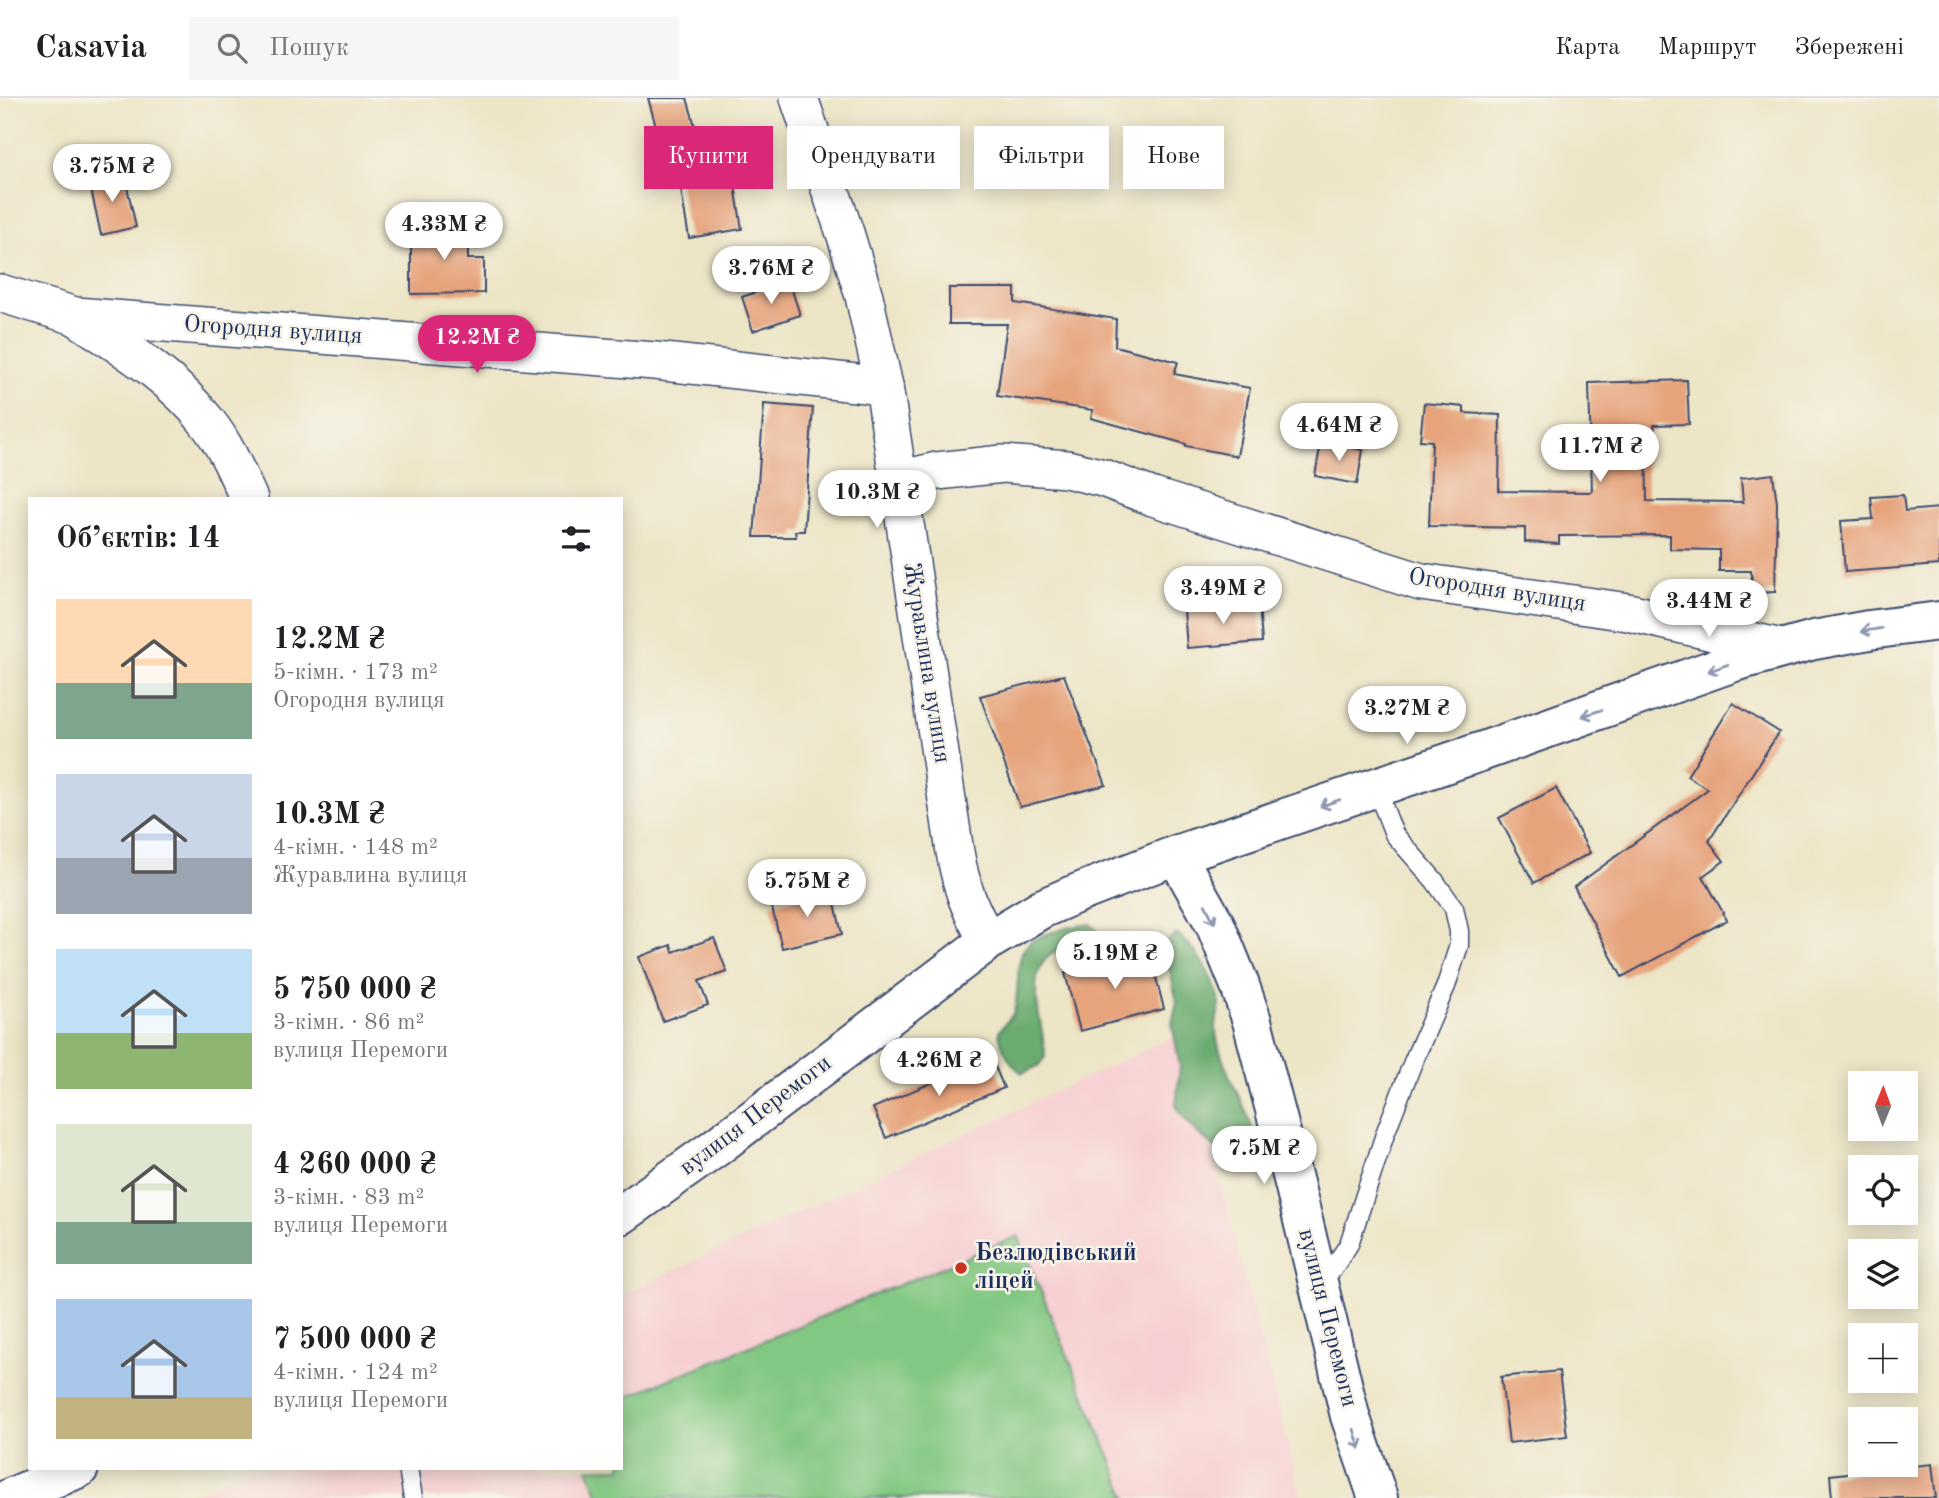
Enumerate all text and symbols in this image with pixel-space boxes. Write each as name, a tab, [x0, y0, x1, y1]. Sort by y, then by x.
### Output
search box	[189, 17, 679, 80]
icon: search	[213, 29, 251, 67]
text: Casavia	[35, 32, 147, 65]
text: Пошук	[269, 35, 349, 61]
text: Карта	[1555, 36, 1620, 60]
text: Маршрут	[1658, 36, 1757, 60]
text: Збережені	[1795, 36, 1904, 60]
chip: Купити	[644, 126, 773, 189]
chip: Орендувати	[787, 126, 960, 189]
chip: Фільтри	[974, 126, 1109, 189]
chip: Нове	[1123, 126, 1224, 189]
pin: 3.75M ₴	[47, 144, 177, 204]
text: 3.75M ₴	[69, 155, 155, 178]
pin: 4.33M ₴	[379, 202, 509, 262]
text: 4.33M ₴	[401, 213, 487, 236]
pin: 3.76M ₴	[706, 246, 836, 306]
text: 3.76M ₴	[728, 257, 814, 280]
street label: Огородня вулиця	[183, 313, 363, 349]
pin: 12.2M ₴	[412, 316, 542, 375]
text: 12.2M ₴	[434, 326, 520, 349]
pin: 4.64M ₴	[1274, 404, 1404, 463]
text: 4.64M ₴	[1296, 414, 1382, 437]
pin: 11.7M ₴	[1535, 424, 1665, 484]
text: 11.7M ₴	[1557, 435, 1643, 458]
pin: 10.3M ₴	[812, 470, 942, 530]
text: 10.3M ₴	[834, 481, 920, 504]
icon: filters	[557, 520, 595, 558]
text: Об’єктів: 14	[56, 524, 220, 554]
street label: Журавлина вулиця	[898, 561, 954, 765]
street label: Огородня вулиця	[1407, 565, 1587, 617]
pin: 3.49M ₴	[1158, 566, 1288, 626]
text: 3.49M ₴	[1180, 577, 1266, 600]
pin: 3.44M ₴	[1644, 580, 1774, 639]
text: 3.44M ₴	[1666, 590, 1752, 613]
one-way arrow	[1860, 624, 1883, 637]
text: 12.2M ₴	[273, 625, 385, 655]
icon: home	[112, 627, 196, 711]
text: 5-кімн. · 173 m²	[273, 661, 438, 684]
one-way arrow	[1707, 662, 1729, 675]
pin: 3.27M ₴	[1342, 686, 1472, 746]
text: Огородня вулиця	[273, 689, 445, 712]
text: 3.27M ₴	[1364, 697, 1450, 720]
one-way arrow	[1581, 708, 1603, 720]
one-way arrow	[1320, 798, 1342, 811]
text: 10.3M ₴	[273, 800, 385, 830]
icon: home	[112, 802, 196, 886]
text: 4-кімн. · 148 m²	[273, 836, 438, 859]
pin: 5.75M ₴	[742, 860, 872, 919]
text: Журавлина вулиця	[273, 864, 468, 887]
text: 5.75M ₴	[764, 870, 850, 893]
one-way arrow	[1203, 904, 1217, 924]
pin: 5.19M ₴	[1050, 932, 1180, 991]
text: 5.19M ₴	[1072, 942, 1158, 965]
text: 5 750 000 ₴	[273, 975, 437, 1005]
icon: home	[112, 977, 196, 1061]
text: 3-кімн. · 86 m²	[273, 1011, 424, 1034]
pin: 4.26M ₴	[874, 1038, 1004, 1098]
text: вулиця Перемоги	[273, 1039, 448, 1062]
text: 4.26M ₴	[896, 1049, 982, 1072]
street label: вулиця Перемоги	[676, 1051, 836, 1181]
north arrow	[1848, 1071, 1918, 1141]
map controls	[1848, 1071, 1918, 1477]
pin: 7.5M ₴	[1207, 1126, 1321, 1186]
text: 7.5M ₴	[1228, 1137, 1300, 1160]
text: 4 260 000 ₴	[273, 1150, 437, 1180]
icon: home	[112, 1152, 196, 1236]
button: locate	[1848, 1155, 1918, 1225]
text: 3-кімн. · 83 m²	[273, 1186, 424, 1209]
text: вулиця Перемоги	[273, 1214, 448, 1237]
street label: вулиця Перемоги	[1293, 1226, 1361, 1410]
button: layers	[1848, 1239, 1918, 1309]
place label: Безлюдівський ліцей	[975, 1242, 1137, 1294]
marker: Безлюдівський ліцей	[953, 1260, 969, 1276]
button: +	[1848, 1323, 1918, 1393]
text: 7 500 000 ₴	[273, 1325, 437, 1355]
icon: home	[112, 1327, 196, 1411]
text: 4-кімн. · 124 m²	[273, 1361, 438, 1384]
text: вулиця Перемоги	[273, 1389, 448, 1412]
button: −	[1848, 1407, 1918, 1477]
one-way arrow	[1351, 1428, 1364, 1450]

